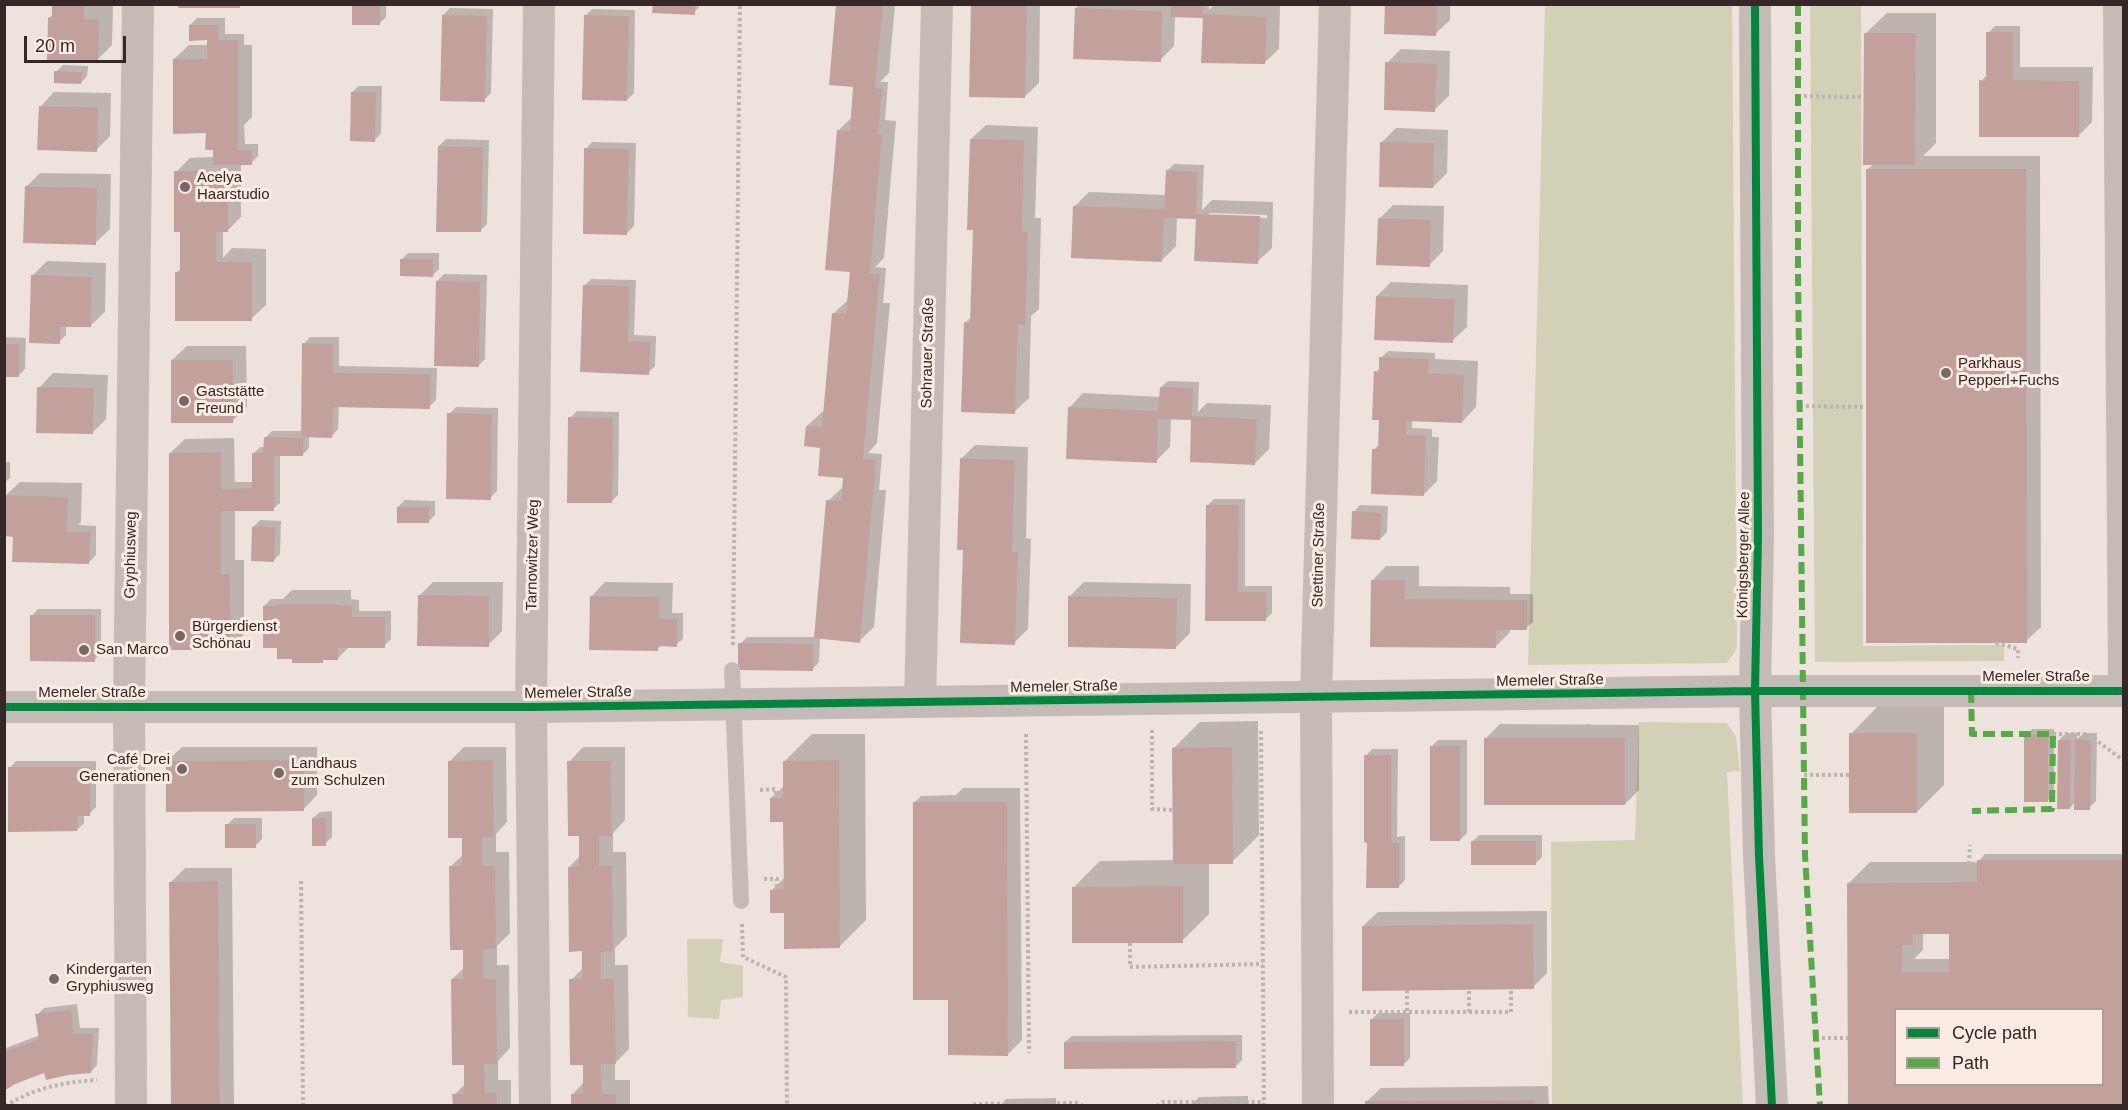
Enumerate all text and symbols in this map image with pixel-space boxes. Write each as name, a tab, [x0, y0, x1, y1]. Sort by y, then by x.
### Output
scale bar	[27, 24, 129, 62]
text: 20 m	[35, 36, 75, 56]
place label: Acelya Haarstudio	[197, 169, 270, 204]
marker: Acelya Haarstudio	[178, 180, 192, 194]
street label: Sohrauer Straße	[918, 297, 938, 409]
place label: Parkhaus Pepperl+Fuchs	[1958, 355, 2059, 390]
marker: Parkhaus Pepperl+Fuchs	[1939, 366, 1953, 380]
place label: Gaststätte Freund	[196, 383, 264, 418]
marker: Gaststätte Freund	[177, 394, 191, 408]
street label: Königsberger Allee	[1734, 491, 1754, 619]
street label: Tarnowitzer Weg	[523, 499, 543, 611]
street label: Stettiner Straße	[1309, 502, 1329, 608]
street label: Gryphiusweg	[121, 511, 141, 599]
place label: Bürgerdienst Schönau	[192, 618, 277, 653]
marker: Bürgerdienst Schönau	[173, 629, 187, 643]
place label: San Marco	[96, 641, 169, 659]
marker: San Marco	[77, 643, 91, 657]
street label: Memeler Straße	[1982, 668, 2090, 686]
street label: Memeler Straße	[1496, 671, 1604, 691]
street label: Memeler Straße	[1010, 677, 1118, 697]
street label: Memeler Straße	[524, 683, 632, 703]
street label: Memeler Straße	[38, 684, 146, 702]
place label: Café Drei Generationen	[79, 751, 170, 786]
place label: Landhaus zum Schulzen	[291, 755, 385, 790]
marker: Café Drei Generationen	[175, 762, 189, 776]
marker: Landhaus zum Schulzen	[272, 766, 286, 780]
place label: Kindergarten Gryphiusweg	[66, 961, 154, 996]
marker: Kindergarten Gryphiusweg	[47, 972, 61, 986]
legend	[1894, 1008, 2104, 1086]
text: Cycle path	[1952, 1023, 2037, 1043]
text: Path	[1952, 1053, 1989, 1073]

